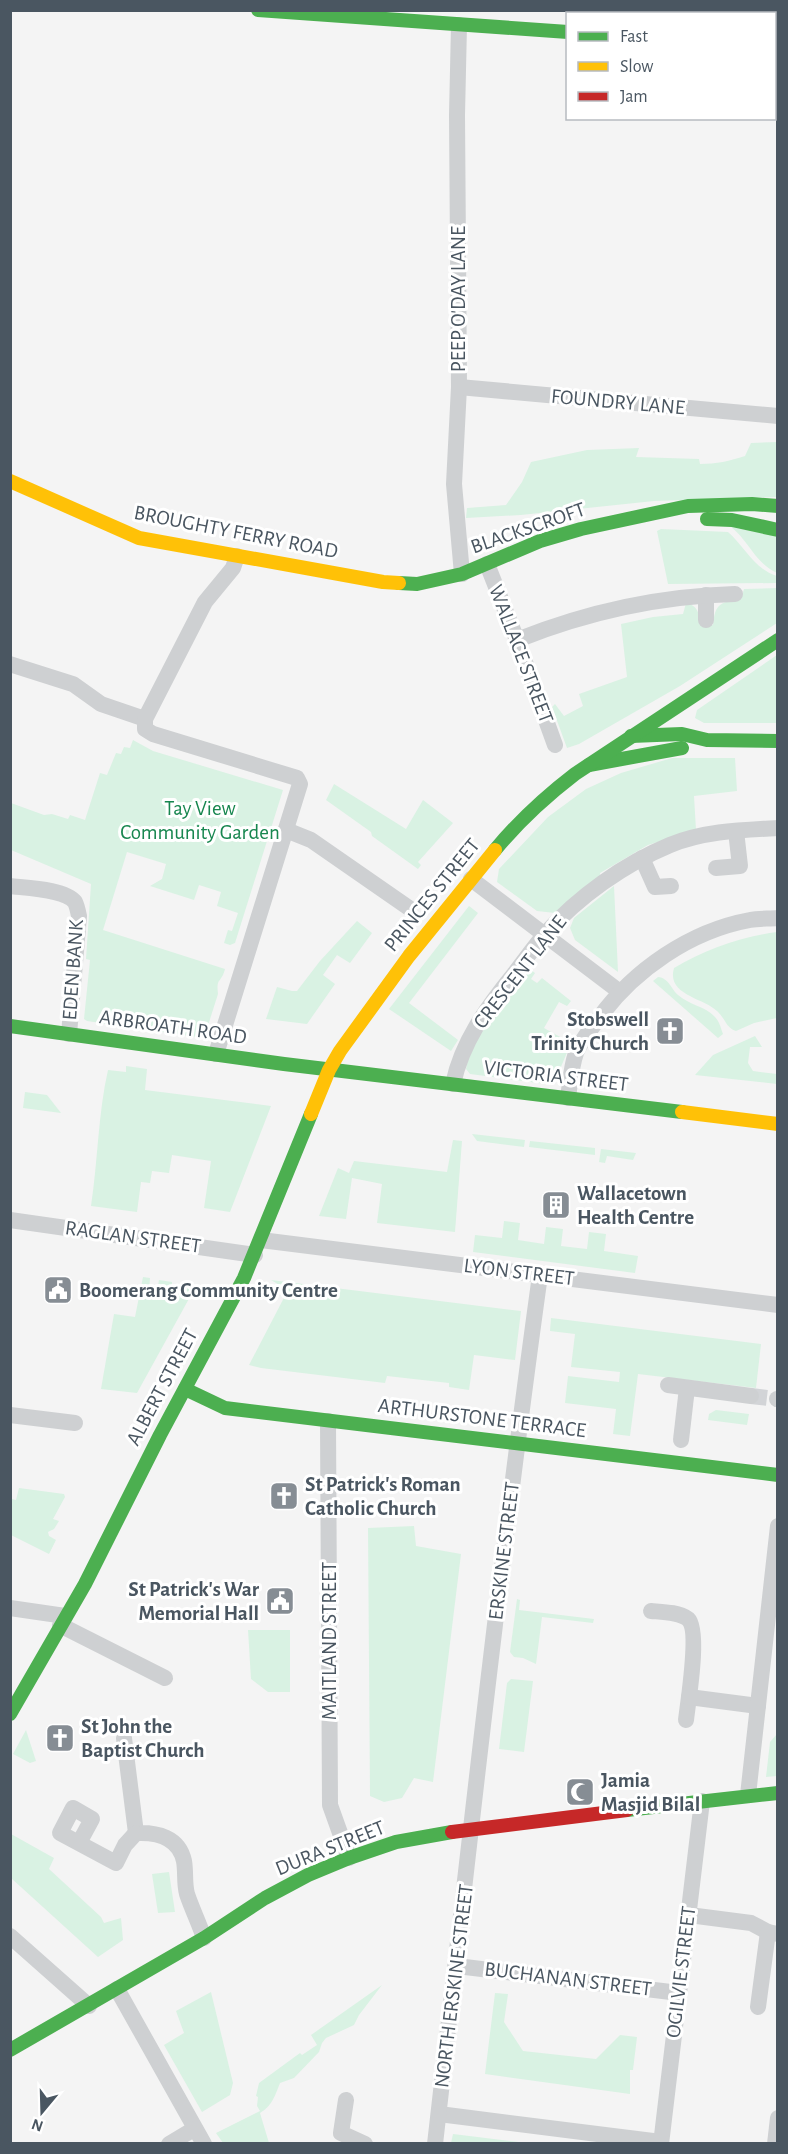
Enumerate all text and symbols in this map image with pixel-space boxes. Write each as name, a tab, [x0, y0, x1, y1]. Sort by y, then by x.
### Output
legend	[566, 12, 776, 120]
text: Fast	[620, 28, 648, 46]
text: Slow	[620, 58, 653, 76]
text: Jam	[620, 88, 648, 106]
street label: PEEP O'DAY LANE	[448, 226, 469, 372]
street label: FOUNDRY LANE	[550, 386, 686, 418]
street label: BLACKSCROFT	[468, 499, 588, 557]
street label: BROUGHTY FERRY ROAD	[132, 502, 340, 562]
street label: WALLACE STREET	[485, 582, 557, 726]
park label: Tay View Community Garden	[120, 798, 280, 843]
street label: PRINCES STREET	[380, 835, 484, 955]
street label: CRESCENT LANE	[470, 912, 570, 1032]
street label: EDEN BANK	[59, 918, 87, 1021]
street label: ARBROATH ROAD	[98, 1006, 248, 1048]
place label: Stobswell Trinity Church	[531, 1009, 649, 1054]
church icon: Stobswell Trinity Church	[654, 1015, 686, 1047]
street label: VICTORIA STREET	[482, 1057, 630, 1095]
place label: Wallacetown Health Centre	[577, 1183, 694, 1228]
building icon: Wallacetown Health Centre	[540, 1189, 572, 1221]
street label: RAGLAN STREET	[64, 1217, 202, 1257]
street label: LYON STREET	[463, 1255, 575, 1289]
public building icon: Boomerang Community Centre	[42, 1274, 74, 1306]
place label: Boomerang Community Centre	[79, 1280, 338, 1301]
street label: ALBERT STREET	[122, 1325, 202, 1449]
street label: ARTHURSTONE TERRACE	[377, 1395, 587, 1441]
place label: St Patrick's Roman Catholic Church	[305, 1474, 461, 1519]
church icon: St Patrick's Roman Catholic Church	[268, 1480, 300, 1512]
street label: ERSKINE STREET	[485, 1481, 523, 1621]
street label: MAITLAND STREET	[319, 1562, 340, 1720]
place label: St Patrick's War Memorial Hall	[128, 1579, 260, 1624]
public building icon: St Patrick's War Memorial Hall	[264, 1585, 296, 1617]
place label: St John the Baptist Church	[81, 1716, 205, 1761]
church icon: St John the Baptist Church	[44, 1722, 76, 1754]
place label: Jamia Masjid Bilal	[601, 1770, 700, 1815]
mosque icon: Jamia Masjid Bilal	[564, 1776, 596, 1808]
street label: DURA STREET	[272, 1817, 388, 1879]
street label: NORTH ERSKINE STREET	[431, 1883, 477, 2089]
street label: OGILVIE STREET	[663, 1905, 699, 2039]
street label: BUCHANAN STREET	[483, 1958, 653, 2000]
north arrow	[12, 2082, 72, 2142]
text: N	[30, 2116, 45, 2135]

